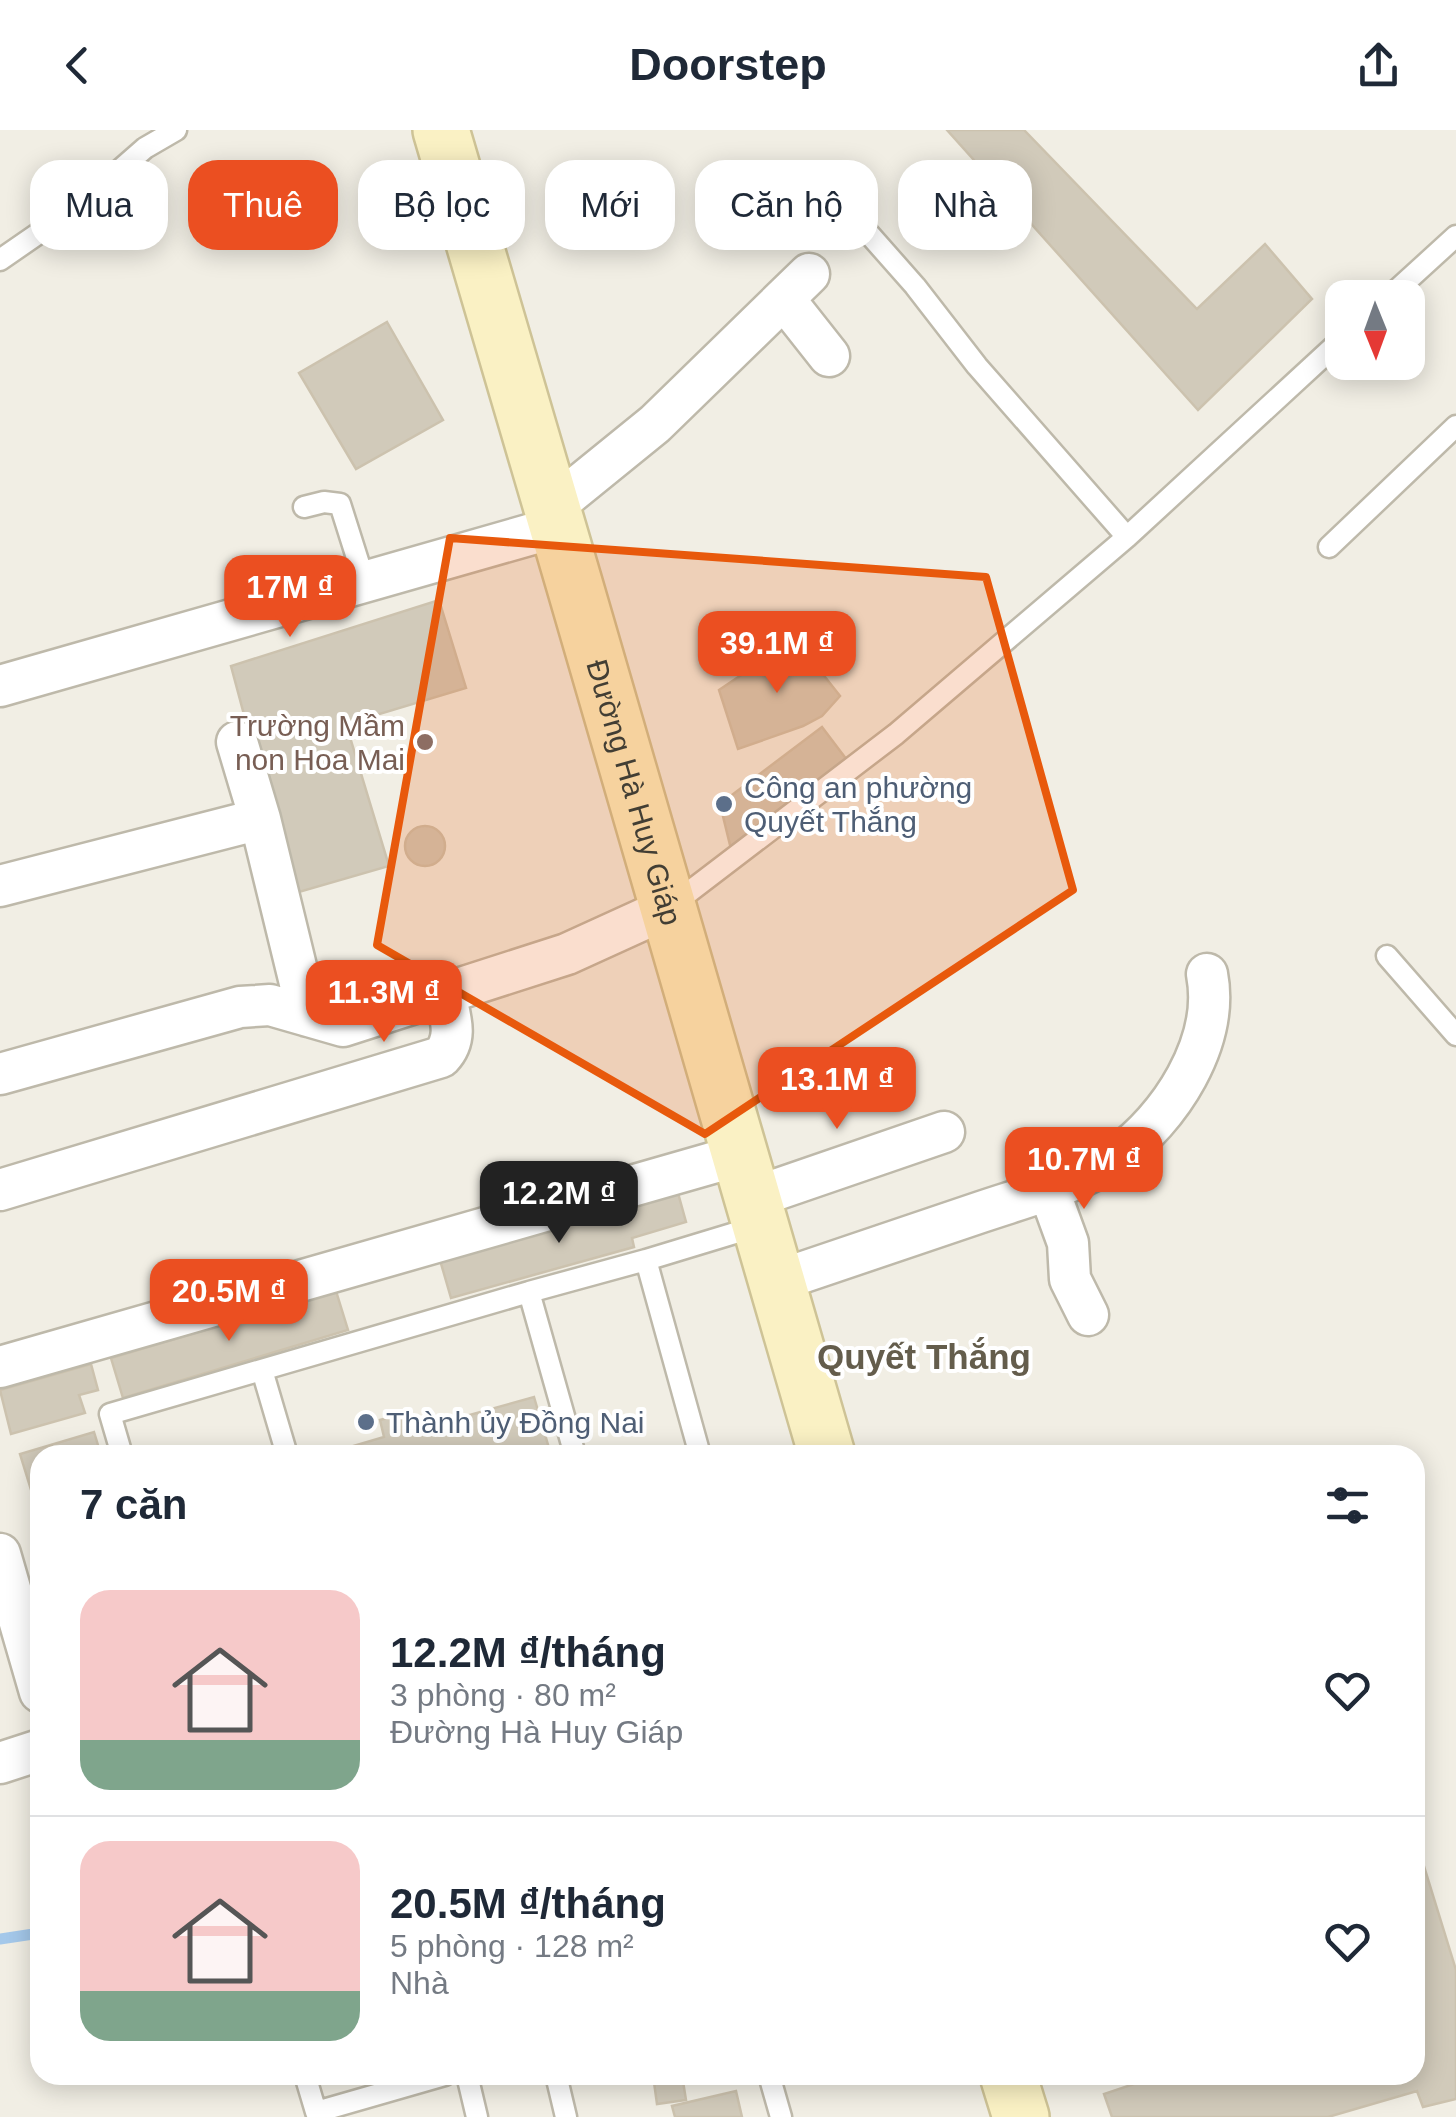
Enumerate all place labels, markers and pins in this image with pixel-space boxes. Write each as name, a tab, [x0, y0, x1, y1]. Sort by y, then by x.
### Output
pin: 17M ₫	[220, 555, 360, 640]
pin: 39.1M ₫	[685, 611, 869, 696]
place label: Trường Mầm non Hoa Mai	[230, 709, 405, 776]
marker: Trường Mầm non Hoa Mai	[414, 731, 436, 753]
place label: Công an phường Quyết Thắng	[744, 771, 972, 838]
marker: Công an phường Quyết Thắng	[713, 793, 735, 815]
pin: 11.3M ₫	[292, 960, 476, 1045]
pin: 13.1M ₫	[745, 1047, 929, 1132]
pin: 10.7M ₫	[992, 1127, 1176, 1212]
pin: 12.2M ₫	[467, 1161, 651, 1246]
pin: 20.5M ₫	[137, 1259, 321, 1344]
place label: Thành ủy Đồng Nai	[386, 1406, 645, 1439]
marker: Thành ủy Đồng Nai	[355, 1411, 377, 1433]

